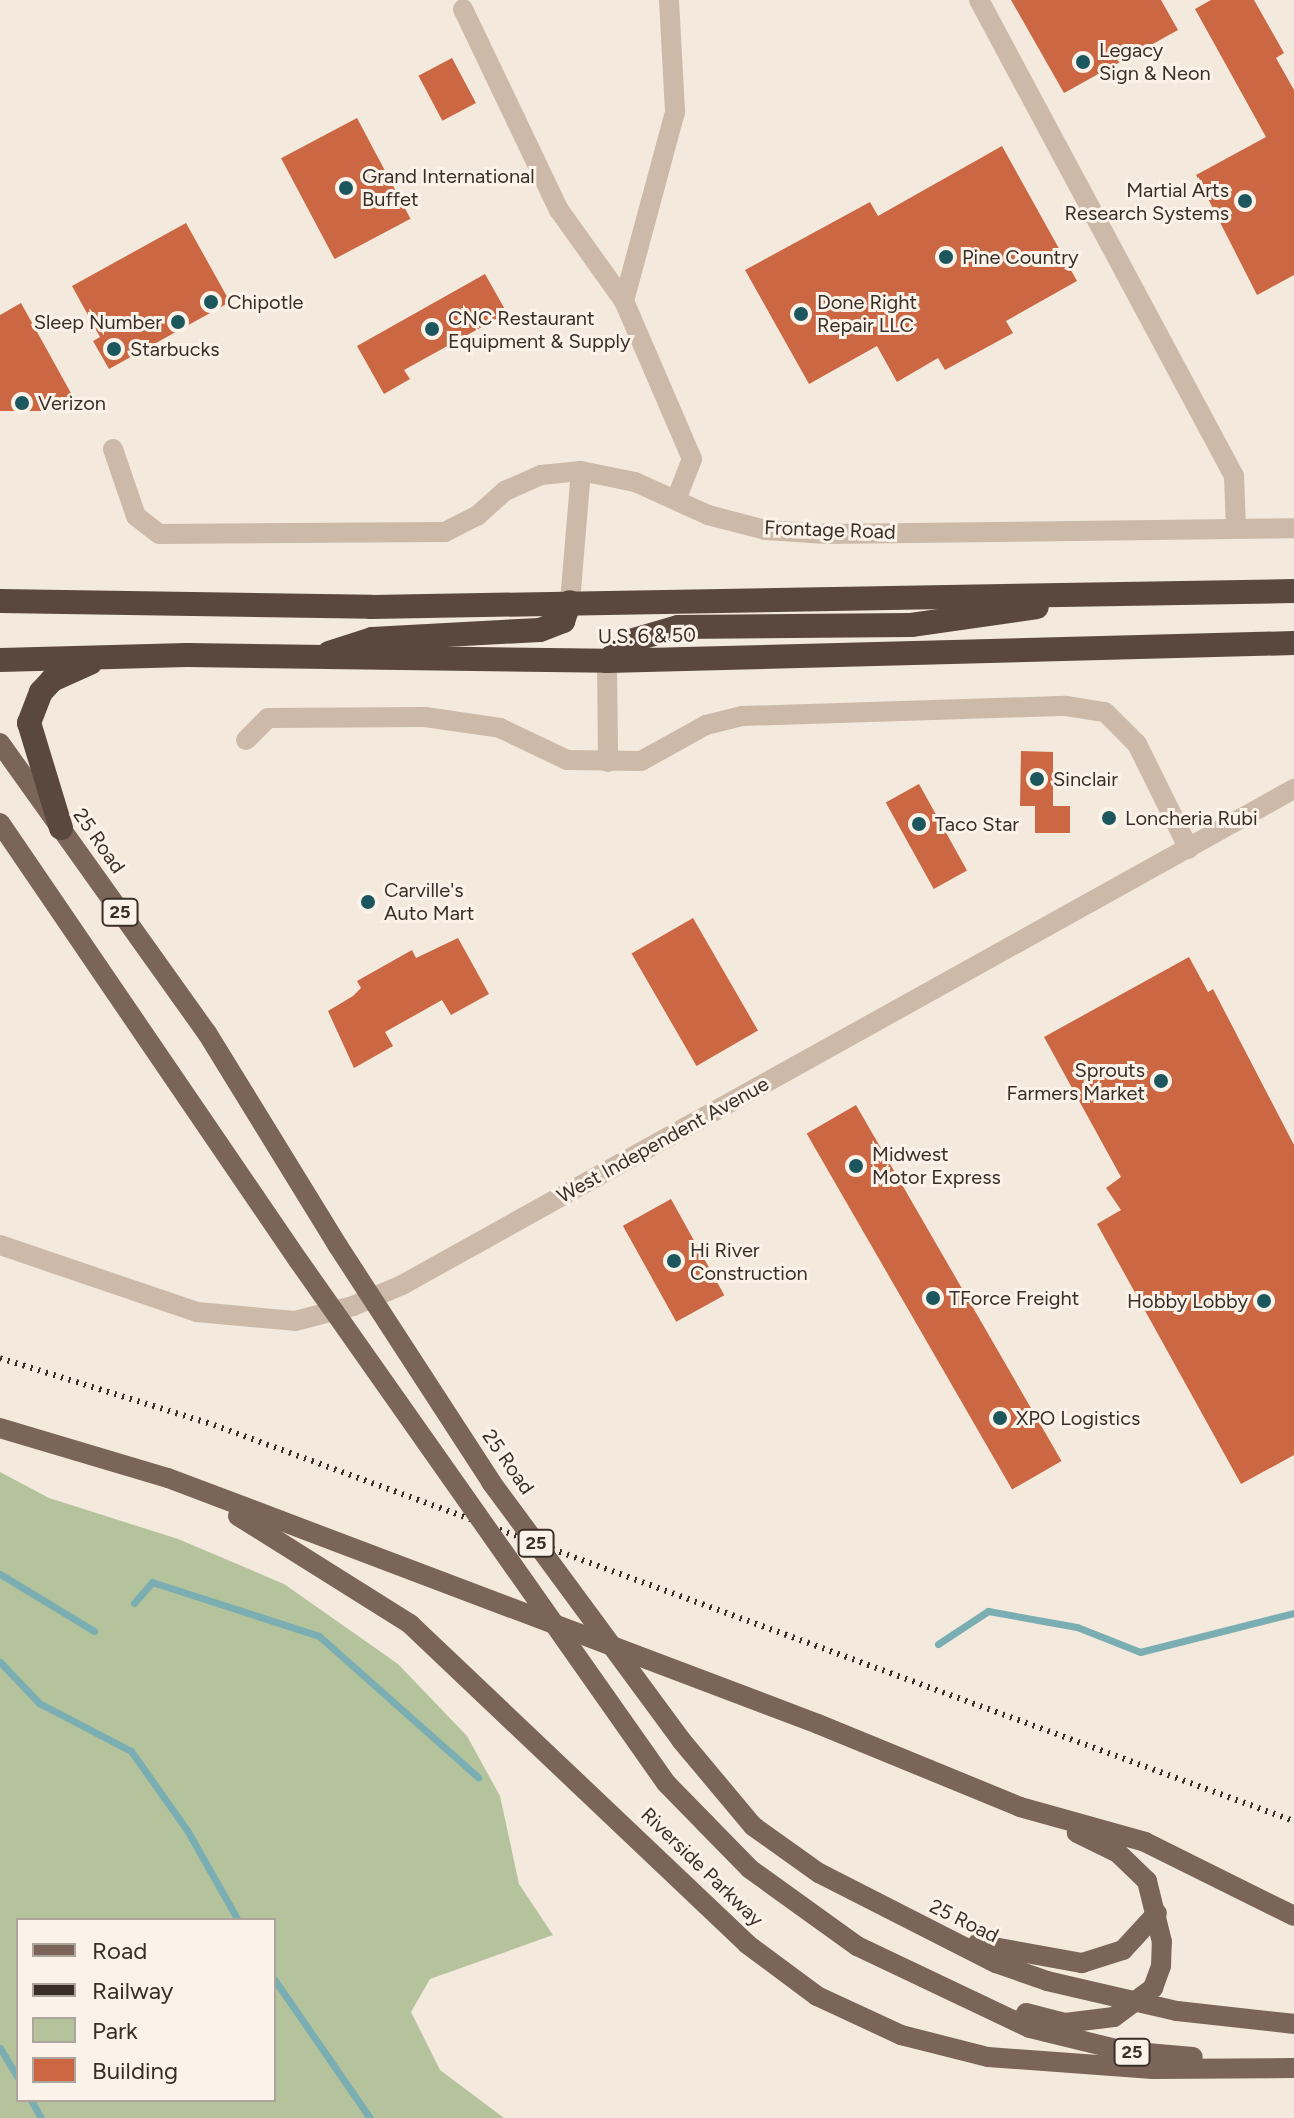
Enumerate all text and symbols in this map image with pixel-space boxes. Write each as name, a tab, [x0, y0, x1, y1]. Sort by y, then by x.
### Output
place label: Legacy Sign & Neon	[1099, 38, 1211, 85]
marker: Legacy Sign & Neon	[1074, 53, 1092, 71]
place label: Grand International Buffet	[362, 164, 535, 211]
place label: Martial Arts Research Systems	[1065, 178, 1229, 225]
marker: Grand International Buffet	[337, 179, 355, 197]
marker: Martial Arts Research Systems	[1236, 192, 1254, 210]
place label: Pine Country	[962, 245, 1078, 269]
marker: Pine Country	[937, 248, 955, 266]
place label: Chipotle	[227, 290, 304, 314]
place label: Done Right Repair LLC	[817, 290, 917, 337]
marker: Chipotle	[202, 293, 220, 311]
marker: Done Right Repair LLC	[792, 305, 810, 323]
place label: CNC Restaurant Equipment & Supply	[448, 306, 630, 353]
place label: Sleep Number	[34, 310, 162, 334]
marker: Sleep Number	[169, 313, 187, 331]
marker: CNC Restaurant Equipment & Supply	[423, 320, 441, 338]
place label: Starbucks	[130, 337, 219, 361]
marker: Starbucks	[105, 340, 123, 358]
place label: Verizon	[38, 391, 106, 415]
marker: Verizon	[13, 394, 31, 412]
street label: Frontage Road	[764, 516, 896, 544]
street label: U.S. 6 & 50	[598, 623, 696, 649]
place label: Sinclair	[1053, 767, 1118, 791]
marker: Sinclair	[1028, 770, 1046, 788]
street label: 25 Road	[68, 804, 130, 878]
place label: Loncheria Rubi	[1125, 806, 1258, 830]
marker: Loncheria Rubi	[1100, 809, 1118, 827]
place label: Taco Star	[935, 812, 1019, 836]
marker: Taco Star	[910, 815, 928, 833]
place label: Carville's Auto Mart	[384, 878, 474, 925]
marker: Carville's Auto Mart	[359, 893, 377, 911]
road number: 25	[100, 898, 140, 926]
place label: Sprouts Farmers Market	[1006, 1058, 1145, 1105]
street label: West Independent Avenue	[553, 1072, 773, 1208]
marker: Sprouts Farmers Market	[1152, 1072, 1170, 1090]
place label: Midwest Motor Express	[872, 1142, 1001, 1189]
marker: Midwest Motor Express	[847, 1157, 865, 1175]
place label: Hi River Construction	[690, 1238, 808, 1285]
marker: Hi River Construction	[665, 1252, 683, 1270]
place label: TForce Freight	[949, 1286, 1079, 1310]
marker: TForce Freight	[924, 1289, 942, 1307]
place label: Hobby Lobby	[1127, 1289, 1248, 1313]
marker: Hobby Lobby	[1255, 1292, 1273, 1310]
place label: XPO Logistics	[1016, 1406, 1140, 1430]
marker: XPO Logistics	[991, 1409, 1009, 1427]
street label: 25 Road	[477, 1425, 539, 1499]
road number: 25	[516, 1529, 556, 1557]
street label: Riverside Parkway	[636, 1803, 768, 1931]
street label: 25 Road	[926, 1894, 1002, 1948]
legend	[16, 1918, 276, 2102]
text: Road	[92, 1936, 147, 1965]
text: Railway	[92, 1976, 173, 2005]
text: Park	[92, 2016, 138, 2045]
road number: 25	[1112, 2038, 1152, 2066]
text: Building	[92, 2056, 178, 2085]

